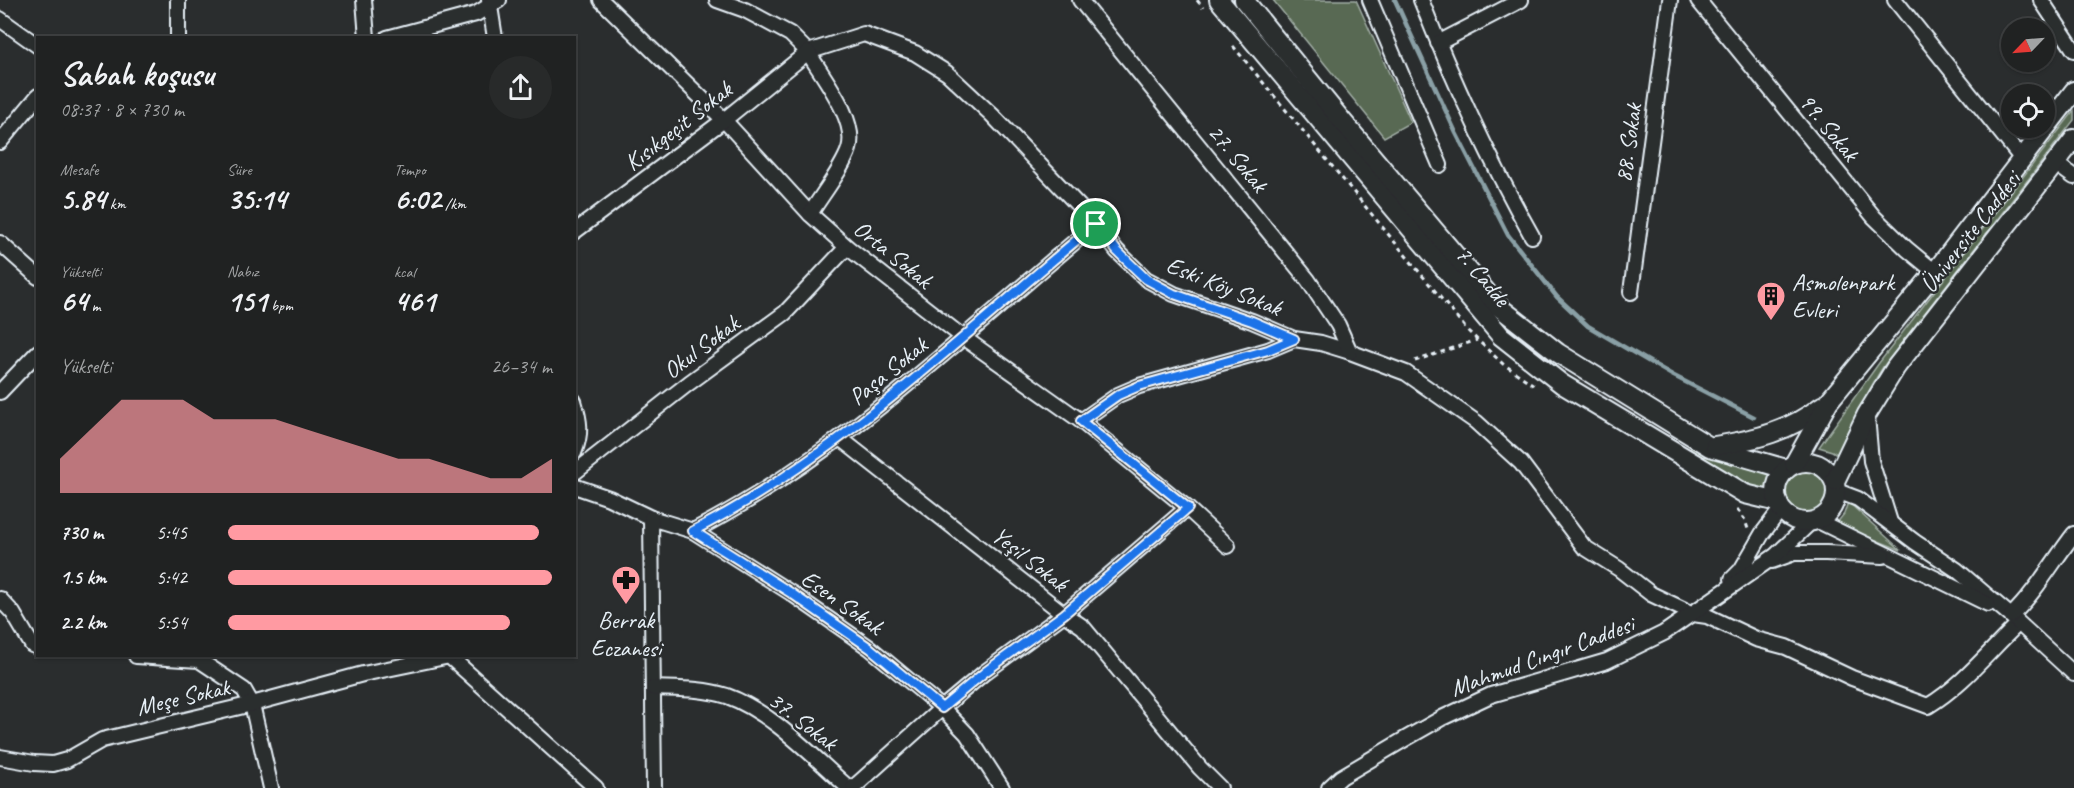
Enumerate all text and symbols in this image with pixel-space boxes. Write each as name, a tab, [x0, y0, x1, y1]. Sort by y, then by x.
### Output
north arrow	[2001, 18, 2055, 72]
map controls	[2001, 18, 2055, 138]
text: Sabah koşusu	[60, 53, 214, 95]
button: share	[489, 56, 552, 119]
street label: Kısıkgeçit Sokak	[618, 73, 740, 177]
button: locate	[2001, 84, 2055, 138]
street label: 99. Sokak	[1792, 87, 1867, 169]
text: 08:37 · 8 × 730 m	[60, 97, 184, 122]
street label: 88. Sokak	[1608, 99, 1649, 184]
street label: 27. Sokak	[1201, 118, 1276, 200]
text: Mesafe	[60, 160, 98, 180]
text: Süre	[227, 160, 252, 180]
text: Tempo	[394, 160, 426, 180]
street label: Üniversite Caddesi	[1913, 163, 2028, 299]
text: 5.84	[60, 180, 106, 218]
text: 35:14	[227, 180, 286, 218]
text: 6:02	[394, 180, 441, 218]
text: km	[106, 194, 125, 214]
text: /km	[441, 194, 466, 214]
pin	[1070, 198, 1121, 249]
icon: arrive	[1079, 207, 1112, 240]
street label: Orta Sokak	[848, 213, 940, 296]
street label: 7. Cadde	[1449, 240, 1518, 314]
street label: Eski Köy Sokak	[1162, 249, 1288, 323]
text: Yükselti	[60, 262, 101, 282]
text: Nabız	[227, 262, 259, 282]
text: kcal	[394, 262, 415, 282]
place label: Asmolenpark Evleri	[1792, 267, 1896, 325]
building icon: Asmolenpark Evleri	[1755, 280, 1787, 322]
text: 64	[60, 282, 88, 320]
text: 151	[227, 282, 267, 320]
text: 461	[394, 282, 435, 320]
text: m	[88, 296, 100, 316]
text: bpm	[267, 296, 293, 316]
street label: Okul Sokak	[657, 307, 747, 385]
street label: Paşa Sokak	[843, 329, 935, 412]
text: Yükselti	[60, 354, 112, 379]
text: 26–34 m	[491, 354, 552, 379]
text: 730 m	[60, 520, 103, 545]
text: 5:45	[156, 520, 187, 545]
street label: Yeşil Sokak	[986, 520, 1076, 599]
street label: Esen Sokak	[795, 563, 890, 642]
pharmacy icon: Berrak Eczanesi	[610, 564, 642, 606]
text: 1.5 km	[60, 565, 106, 590]
text: 5:42	[156, 565, 187, 590]
place label: Berrak Eczanesi	[591, 605, 665, 663]
street label: Mahmud Cıngır Caddesi	[1446, 608, 1641, 703]
text: 2.2 km	[60, 610, 107, 635]
text: 5:54	[156, 610, 187, 635]
street label: Meşe Sokak	[134, 671, 235, 722]
street label: 37. Sokak	[763, 685, 845, 759]

